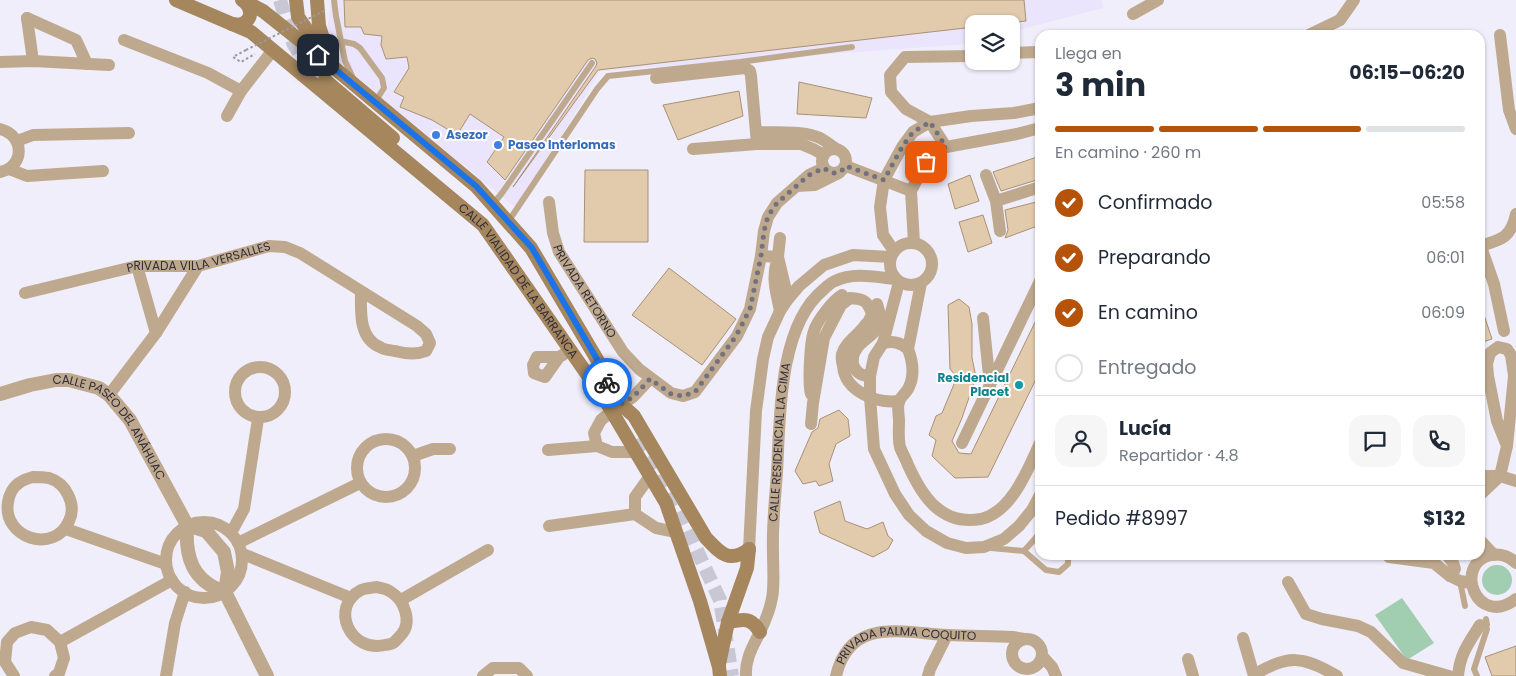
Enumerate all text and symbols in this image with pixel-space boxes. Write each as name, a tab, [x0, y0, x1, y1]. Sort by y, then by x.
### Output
map controls	[965, 15, 1020, 70]
button: layers	[965, 15, 1020, 70]
pin	[297, 34, 339, 76]
icon: home	[304, 41, 332, 69]
text: Llega en	[1055, 42, 1122, 65]
text: 06:15–06:20	[1349, 59, 1465, 86]
text: 3 min	[1055, 62, 1146, 107]
place label: Asezor	[446, 126, 488, 143]
marker: Asezor	[430, 129, 442, 141]
place label: Paseo Interlomas	[508, 136, 616, 153]
marker: Paseo Interlomas	[492, 139, 504, 151]
pin	[905, 141, 947, 183]
text: En camino · 260 m	[1055, 141, 1201, 164]
icon: bag	[912, 148, 940, 176]
icon: check	[1055, 189, 1083, 217]
text: Confirmado	[1098, 189, 1212, 216]
text: 05:58	[1421, 191, 1465, 214]
street label: CALLE VIALIDAD DE LA BARRANCA	[455, 199, 583, 362]
street label: PRIVADA VILLA VERSALLES	[125, 237, 272, 276]
street label: PRIVADA RETORNO	[549, 243, 621, 341]
icon: check	[1055, 244, 1083, 272]
text: Preparando	[1098, 244, 1211, 271]
text: 06:01	[1426, 246, 1465, 269]
icon: check	[1055, 299, 1083, 327]
text: En camino	[1098, 299, 1198, 326]
text: 06:09	[1421, 301, 1465, 324]
text: Entregado	[1098, 354, 1196, 381]
courier	[582, 358, 632, 408]
street label: CALLE RESIDENCIAL LA CIMA	[764, 361, 794, 522]
icon: bike	[593, 369, 621, 397]
place label: Residencial Placet	[937, 369, 1009, 400]
street label: CALLE PASEO DEL ANÁHUAC	[52, 371, 170, 483]
marker: Residencial Placet	[1013, 379, 1025, 391]
button: person	[1055, 415, 1107, 467]
text: Lucía	[1119, 415, 1171, 442]
button: chat	[1349, 415, 1401, 467]
button: phone	[1413, 415, 1465, 467]
text: Repartidor · 4.8	[1119, 444, 1239, 467]
text: Pedido #8997	[1055, 505, 1188, 532]
text: $132	[1423, 505, 1465, 532]
street label: PRIVADA PALMA COQUITO	[832, 622, 976, 667]

